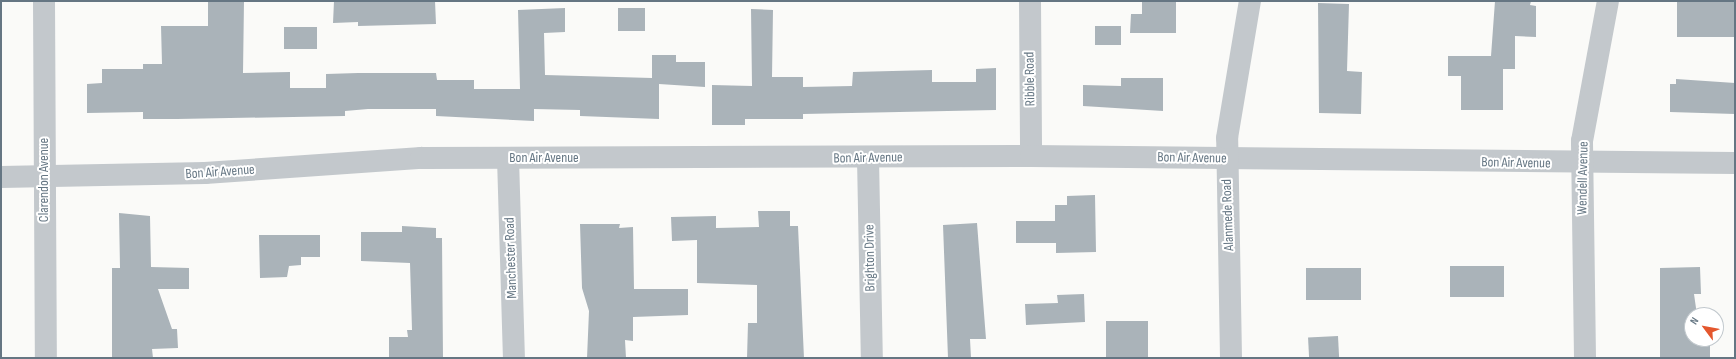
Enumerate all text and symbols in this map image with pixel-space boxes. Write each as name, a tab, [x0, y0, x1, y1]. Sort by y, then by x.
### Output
street label: Ribble Road	[1021, 52, 1039, 106]
street label: Clarendon Avenue	[36, 138, 52, 222]
street label: Wendell Avenue	[1574, 141, 1592, 215]
street label: Bon Air Avenue	[833, 149, 903, 167]
street label: Bon Air Avenue	[1157, 149, 1227, 167]
street label: Bon Air Avenue	[509, 150, 579, 166]
street label: Bon Air Avenue	[1481, 154, 1551, 172]
street label: Bon Air Avenue	[185, 161, 255, 183]
street label: Alanmede Road	[1218, 179, 1238, 251]
street label: Manchester Road	[501, 217, 521, 299]
street label: Brighton Drive	[861, 224, 879, 292]
north arrow	[1684, 307, 1724, 347]
text: N	[1687, 315, 1701, 327]

